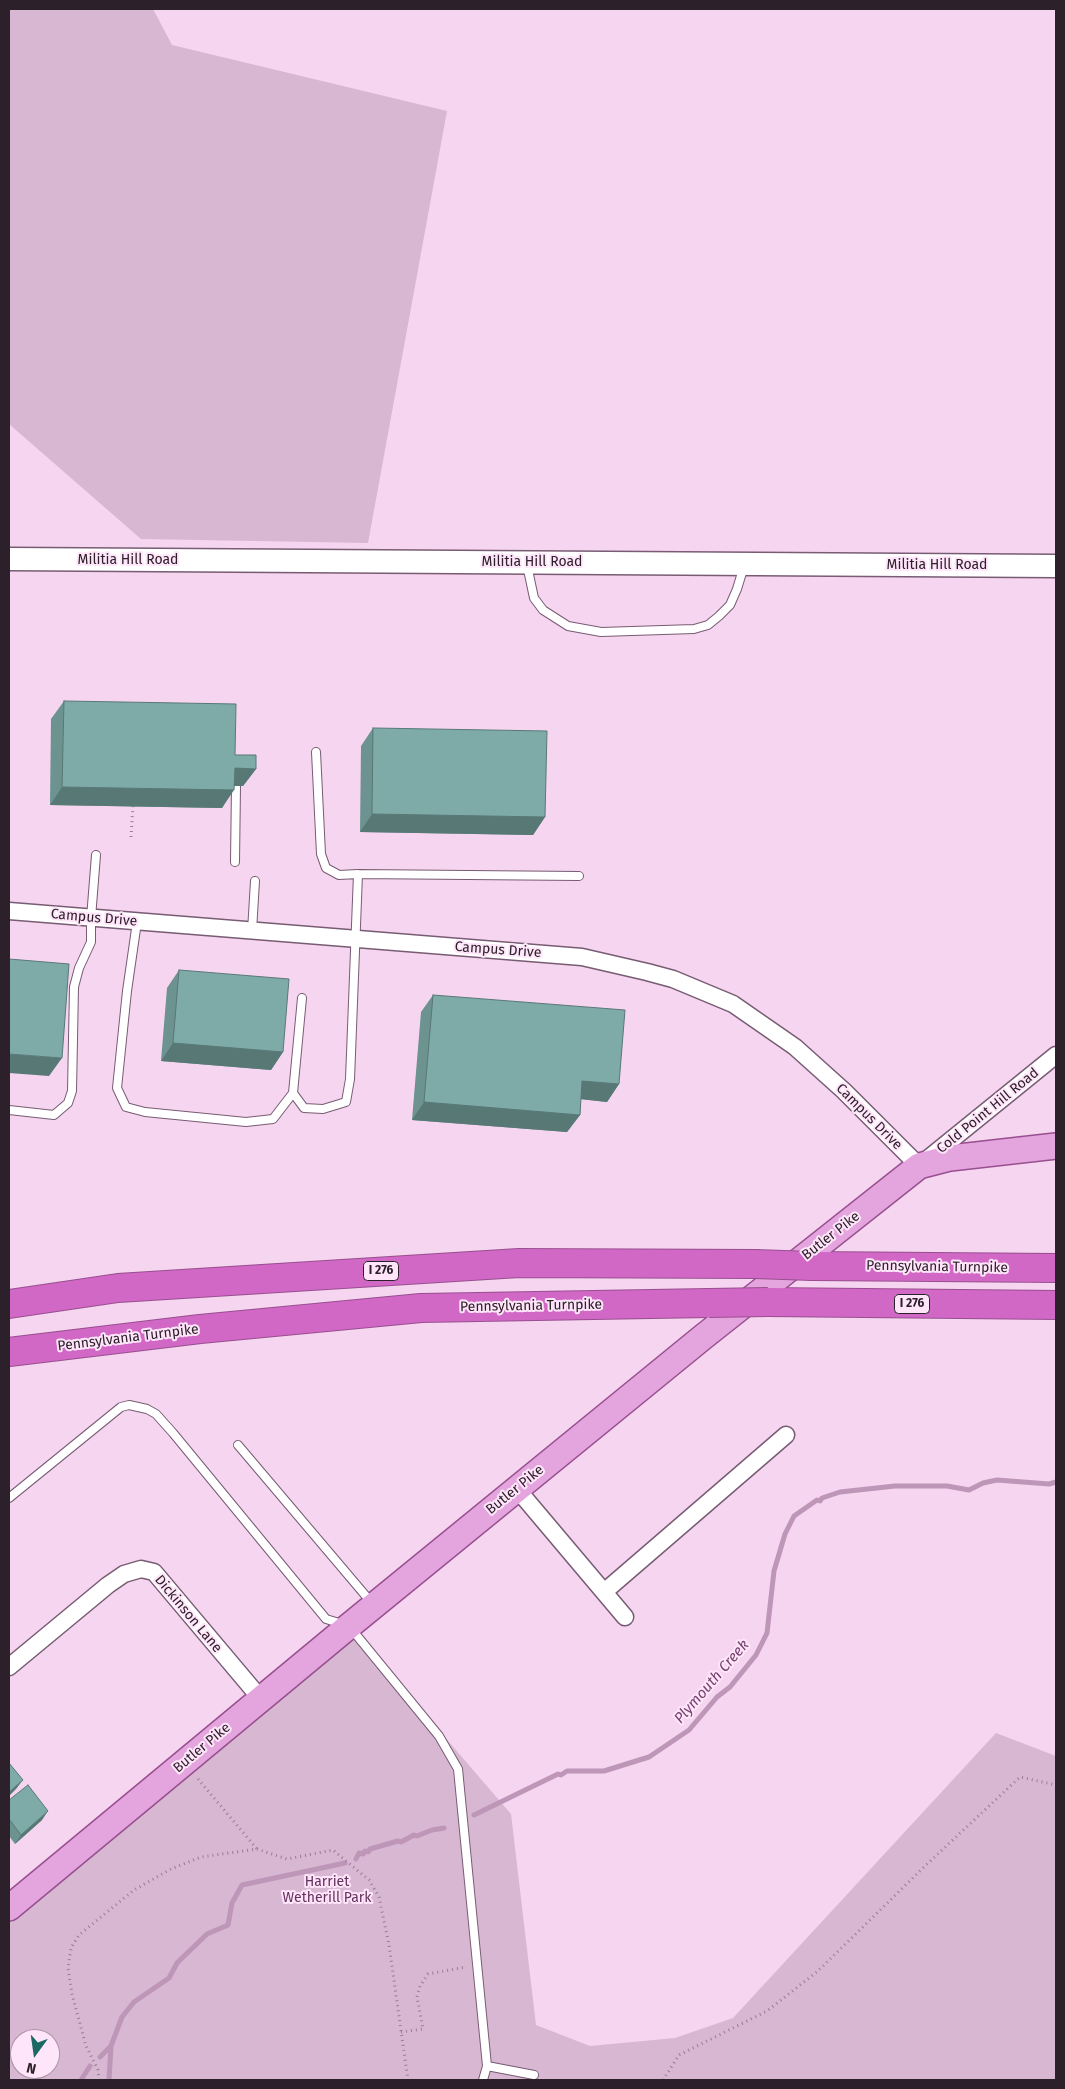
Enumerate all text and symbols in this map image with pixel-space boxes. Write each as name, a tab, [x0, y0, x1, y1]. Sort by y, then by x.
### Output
street label: Militia Hill Road	[78, 552, 178, 568]
street label: Militia Hill Road	[482, 554, 582, 570]
street label: Militia Hill Road	[887, 557, 987, 573]
street label: Campus Drive	[50, 906, 138, 930]
street label: Campus Drive	[454, 939, 542, 961]
street label: Cold Point Hill Road	[934, 1065, 1042, 1157]
street label: Campus Drive	[832, 1080, 906, 1154]
street label: Butler Pike	[799, 1208, 863, 1264]
street label: Pennsylvania Turnpike	[866, 1257, 1008, 1277]
road number: I 276	[364, 1262, 398, 1280]
road number: I 276	[894, 1295, 930, 1314]
street label: Pennsylvania Turnpike	[460, 1296, 602, 1316]
street label: Pennsylvania Turnpike	[56, 1321, 200, 1355]
street label: Butler Pike	[483, 1462, 547, 1518]
street label: Dickinson Lane	[151, 1572, 225, 1656]
water label: Plymouth Creek	[671, 1637, 753, 1727]
street label: Butler Pike	[170, 1719, 234, 1777]
park label: Harriet Wetherill Park	[283, 1874, 371, 1906]
north arrow	[10, 2029, 60, 2079]
text: N	[25, 2059, 38, 2077]

